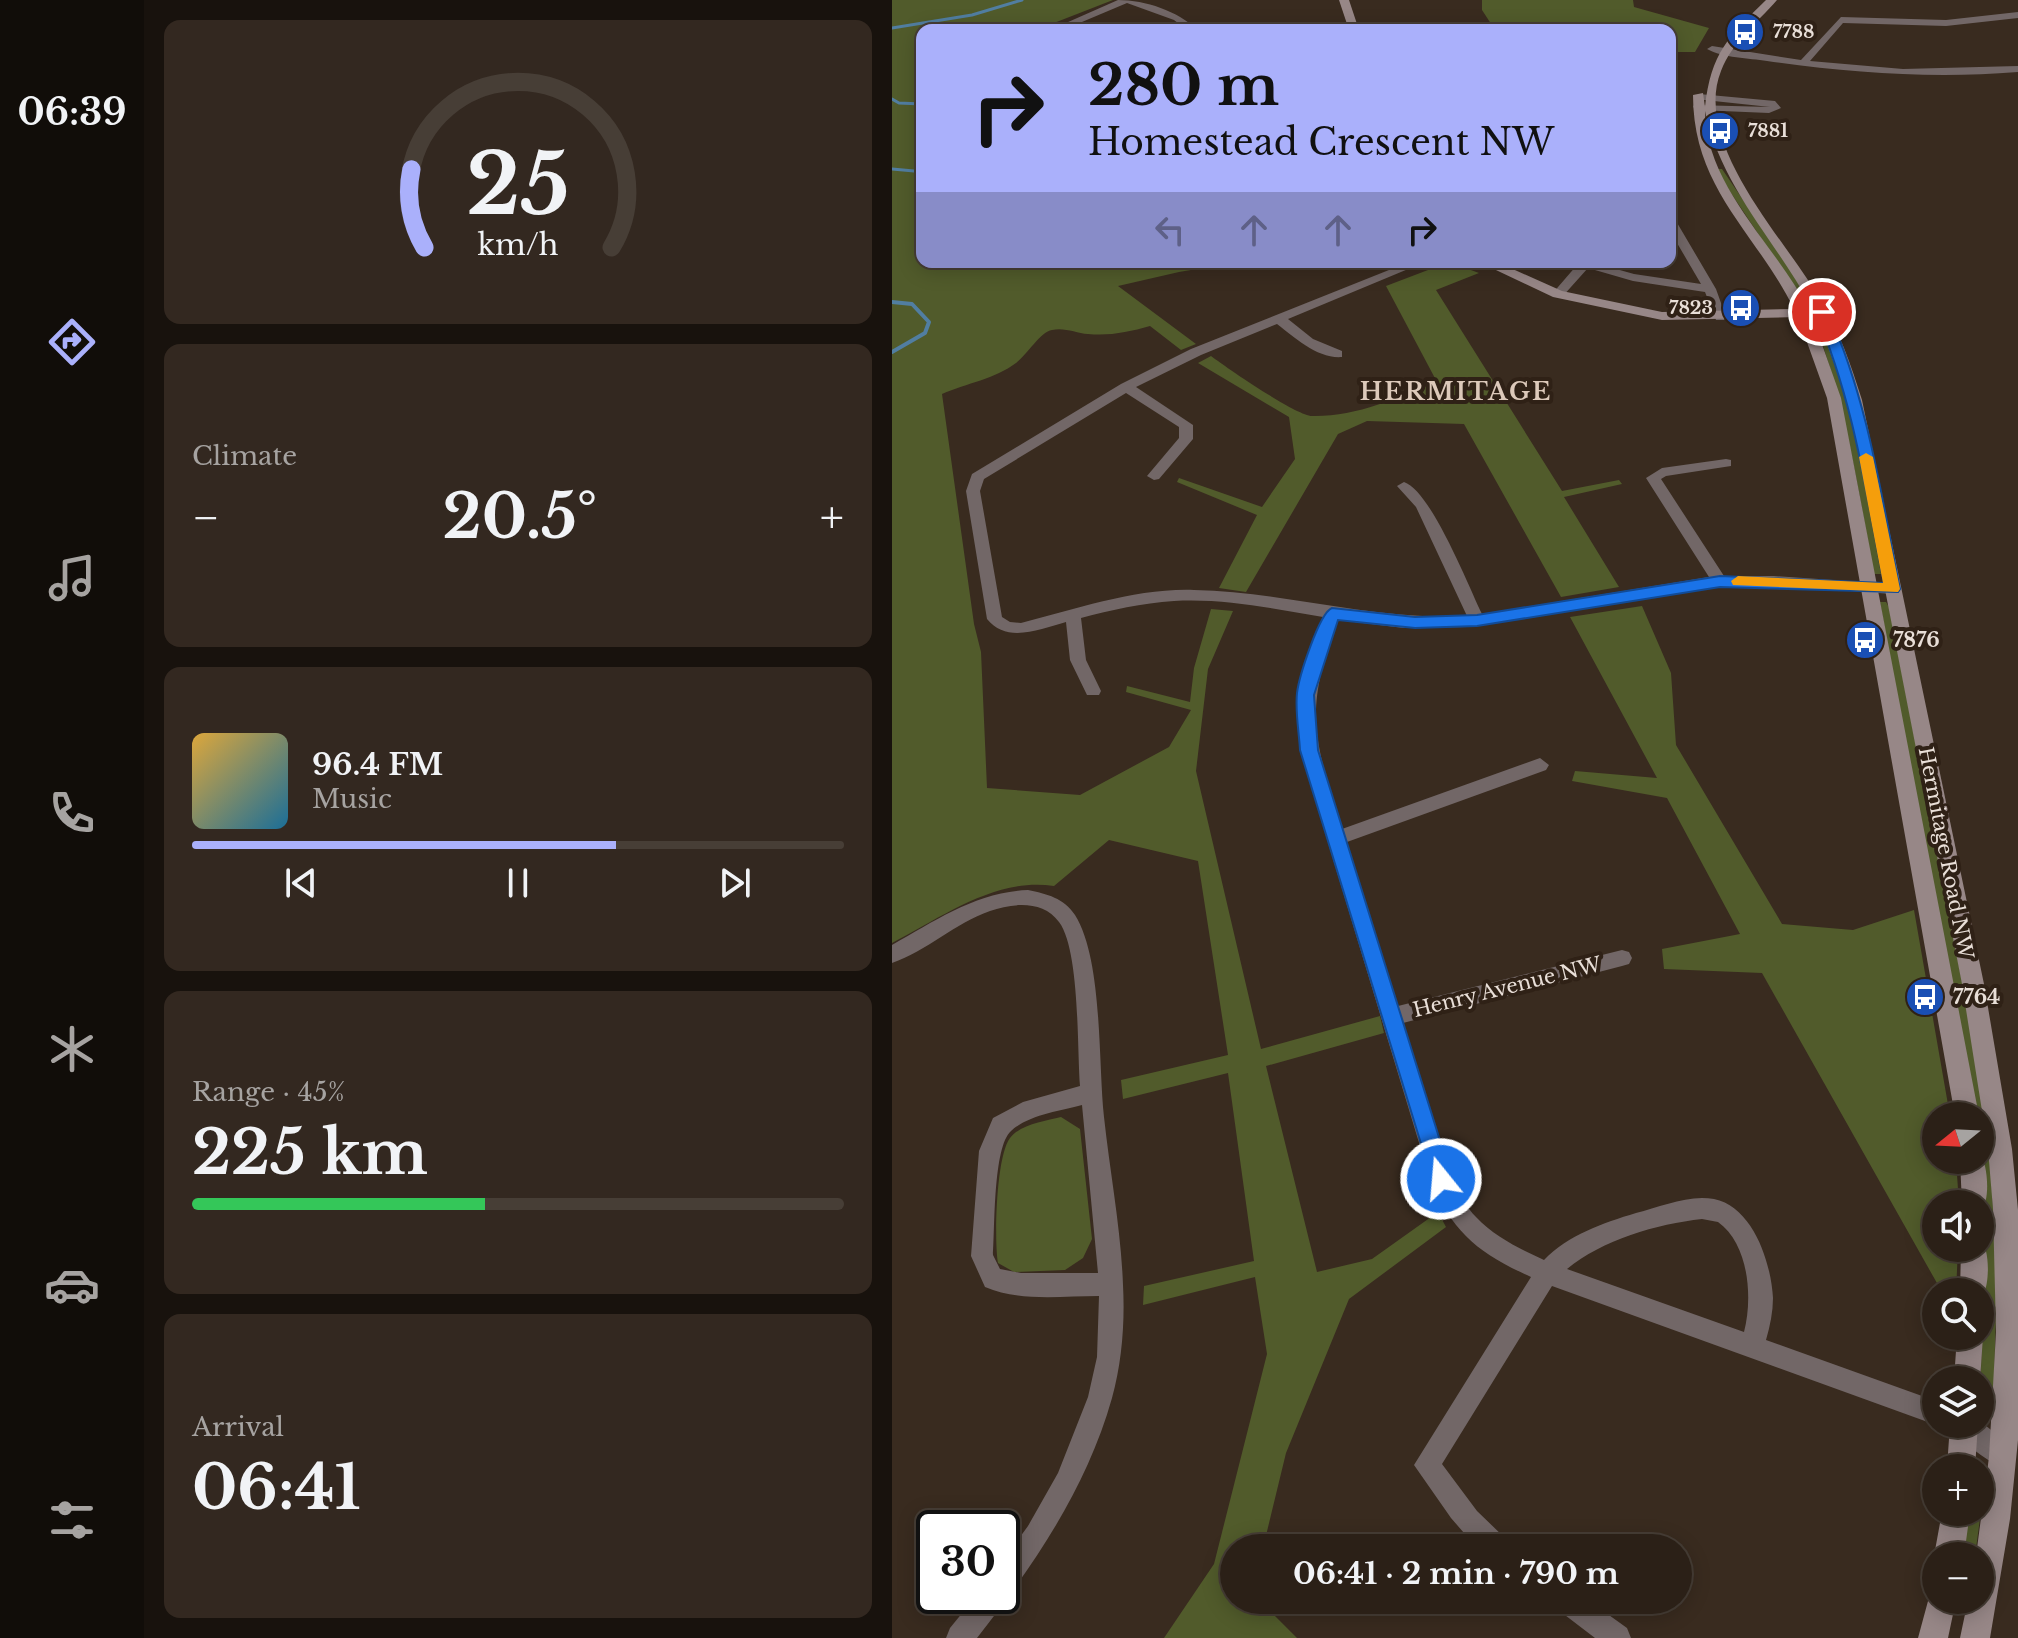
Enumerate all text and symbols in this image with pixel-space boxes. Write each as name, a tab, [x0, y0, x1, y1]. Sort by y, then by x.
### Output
bus stop icon: 7788	[1724, 11, 1766, 53]
place label: 7788	[1773, 21, 1814, 43]
text: 280 m	[1088, 51, 1279, 120]
icon: right	[956, 56, 1060, 160]
text: 06:39	[18, 90, 126, 135]
bus stop icon: 7881	[1699, 110, 1741, 152]
text: Homestead Crescent NW	[1088, 120, 1554, 165]
place label: 7881	[1748, 120, 1788, 142]
text: 25	[466, 132, 570, 235]
icon: left	[1148, 208, 1192, 252]
icon: ahead	[1232, 208, 1276, 252]
icon: ahead	[1316, 208, 1360, 252]
icon: right	[1400, 208, 1444, 252]
text: km/h	[477, 227, 559, 263]
pin	[1788, 278, 1856, 346]
bus stop icon: 7823	[1720, 287, 1762, 329]
icon: arrive	[1800, 290, 1844, 334]
place label: 7823	[1669, 297, 1713, 319]
icon: directions	[44, 314, 100, 370]
district label: HERMITAGE	[1360, 377, 1552, 406]
text: Climate	[192, 440, 297, 472]
text: 20.5°	[443, 480, 597, 554]
text: −	[192, 490, 220, 545]
text: +	[820, 490, 844, 545]
icon: music	[44, 550, 100, 606]
bus stop icon: 7876	[1844, 619, 1886, 661]
place label: 7876	[1893, 628, 1940, 652]
street label: Hermitage Road NW	[1914, 745, 1978, 962]
text: 96.4 FM	[312, 746, 443, 783]
text: Music	[312, 783, 392, 815]
icon: phone	[44, 785, 100, 841]
icon: previous	[279, 861, 323, 905]
icon: pause	[496, 861, 540, 905]
icon: next	[713, 861, 757, 905]
street label: Henry Avenue NW	[1410, 952, 1604, 1022]
bus stop icon: 7764	[1904, 976, 1946, 1018]
place label: 7764	[1953, 985, 2000, 1009]
icon: climate	[44, 1021, 100, 1077]
text: Range · 45%	[192, 1076, 345, 1108]
north arrow	[1922, 1102, 1994, 1174]
map controls	[1922, 1102, 1994, 1614]
text: 225 km	[192, 1116, 428, 1190]
position arrow	[1399, 1137, 1483, 1221]
button: sound	[1922, 1190, 1994, 1262]
icon: car	[44, 1257, 100, 1313]
button: search	[1922, 1278, 1994, 1350]
button: layers	[1922, 1366, 1994, 1438]
text: Arrival	[192, 1411, 284, 1443]
text: 06:41	[192, 1451, 361, 1525]
button: +	[1922, 1454, 1994, 1526]
icon: filters	[44, 1492, 100, 1548]
speed limit sign: 30	[916, 1510, 1020, 1614]
button: −	[1922, 1542, 1994, 1614]
text: 06:41 · 2 min · 790 m	[1293, 1555, 1619, 1592]

